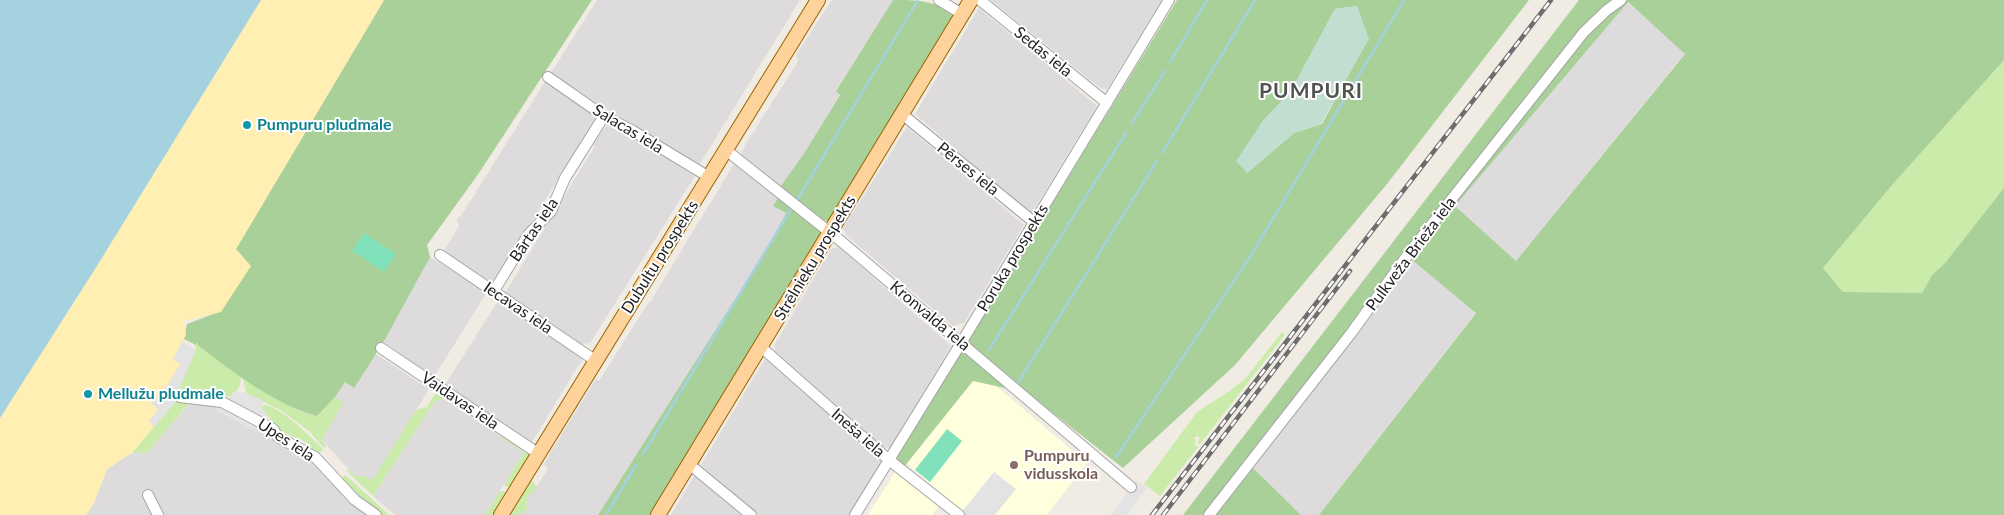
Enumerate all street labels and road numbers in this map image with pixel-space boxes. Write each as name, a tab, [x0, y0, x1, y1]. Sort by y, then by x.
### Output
street label: Sedas iela	[1010, 23, 1076, 81]
street label: Salacas iela	[589, 100, 667, 158]
street label: Pērses iela	[933, 138, 1003, 200]
street label: Strēlnieku prospekts	[770, 192, 860, 324]
street label: Pulkveža Brieža iela	[1362, 193, 1460, 315]
street label: Bārtas iela	[506, 194, 562, 266]
street label: Dubultu prospekts	[617, 197, 703, 317]
street label: Poruka prospekts	[973, 201, 1053, 315]
street label: Kronvalda iela	[886, 277, 974, 355]
street label: Iecavas iela	[480, 278, 556, 338]
street label: Vaidavas iela	[418, 368, 502, 434]
street label: Ineša iela	[827, 405, 889, 461]
street label: Upes iela	[254, 415, 318, 465]

